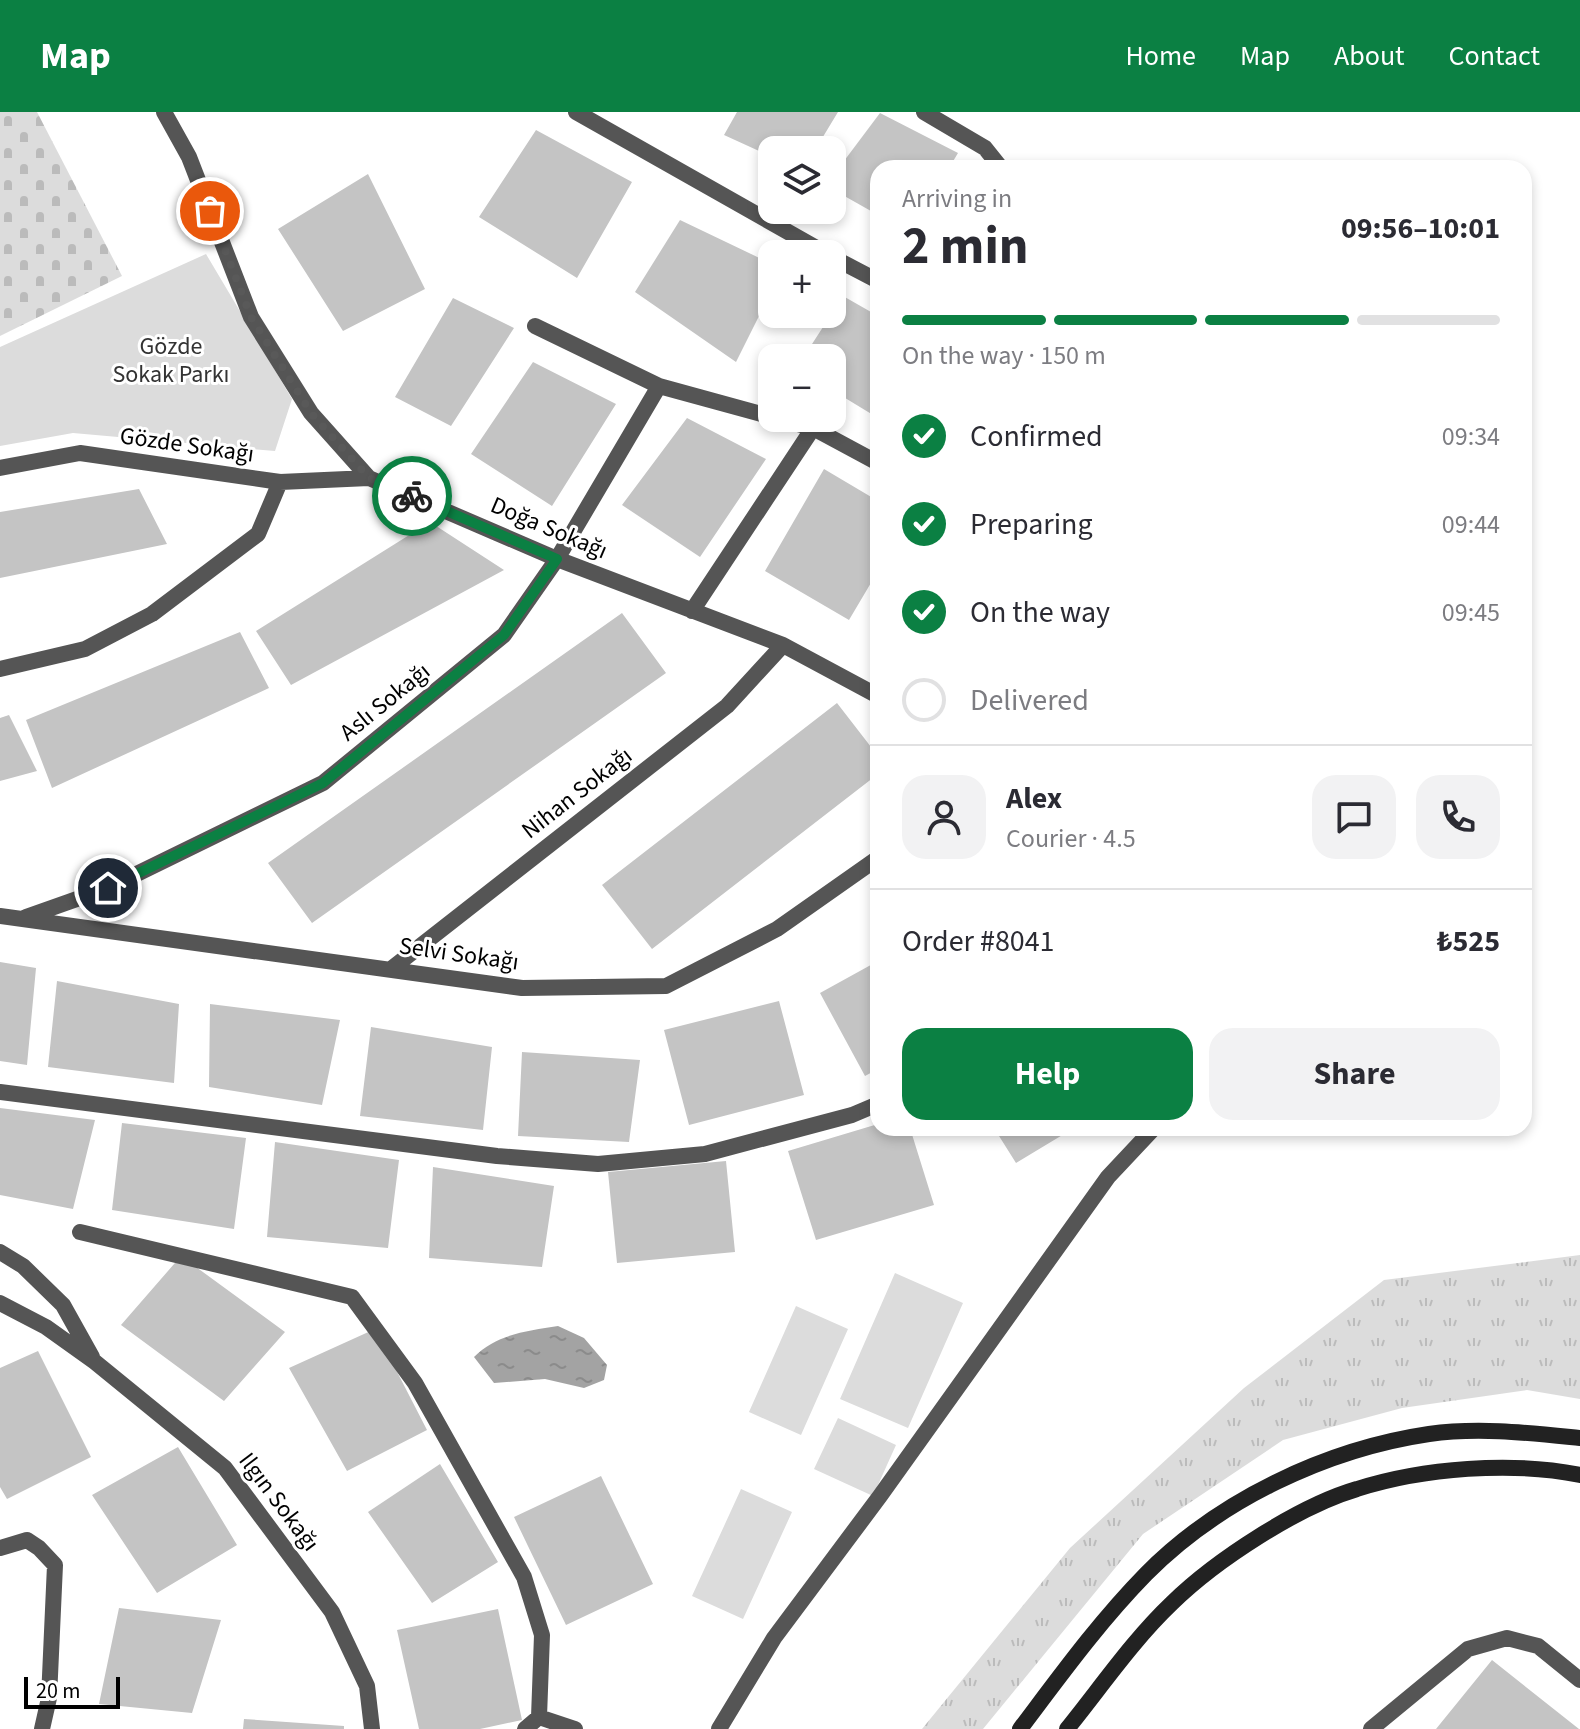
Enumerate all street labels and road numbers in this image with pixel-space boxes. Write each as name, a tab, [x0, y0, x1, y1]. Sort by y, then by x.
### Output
street label: Gözde Sokağı	[118, 418, 256, 472]
street label: Doğa Sokağı	[485, 488, 613, 568]
street label: Aslı Sokağı	[332, 654, 438, 750]
street label: Nihan Sokağı	[514, 739, 640, 847]
street label: Selvi Sokağı	[397, 928, 521, 980]
street label: Ilgın Sokağı	[230, 1445, 328, 1559]

